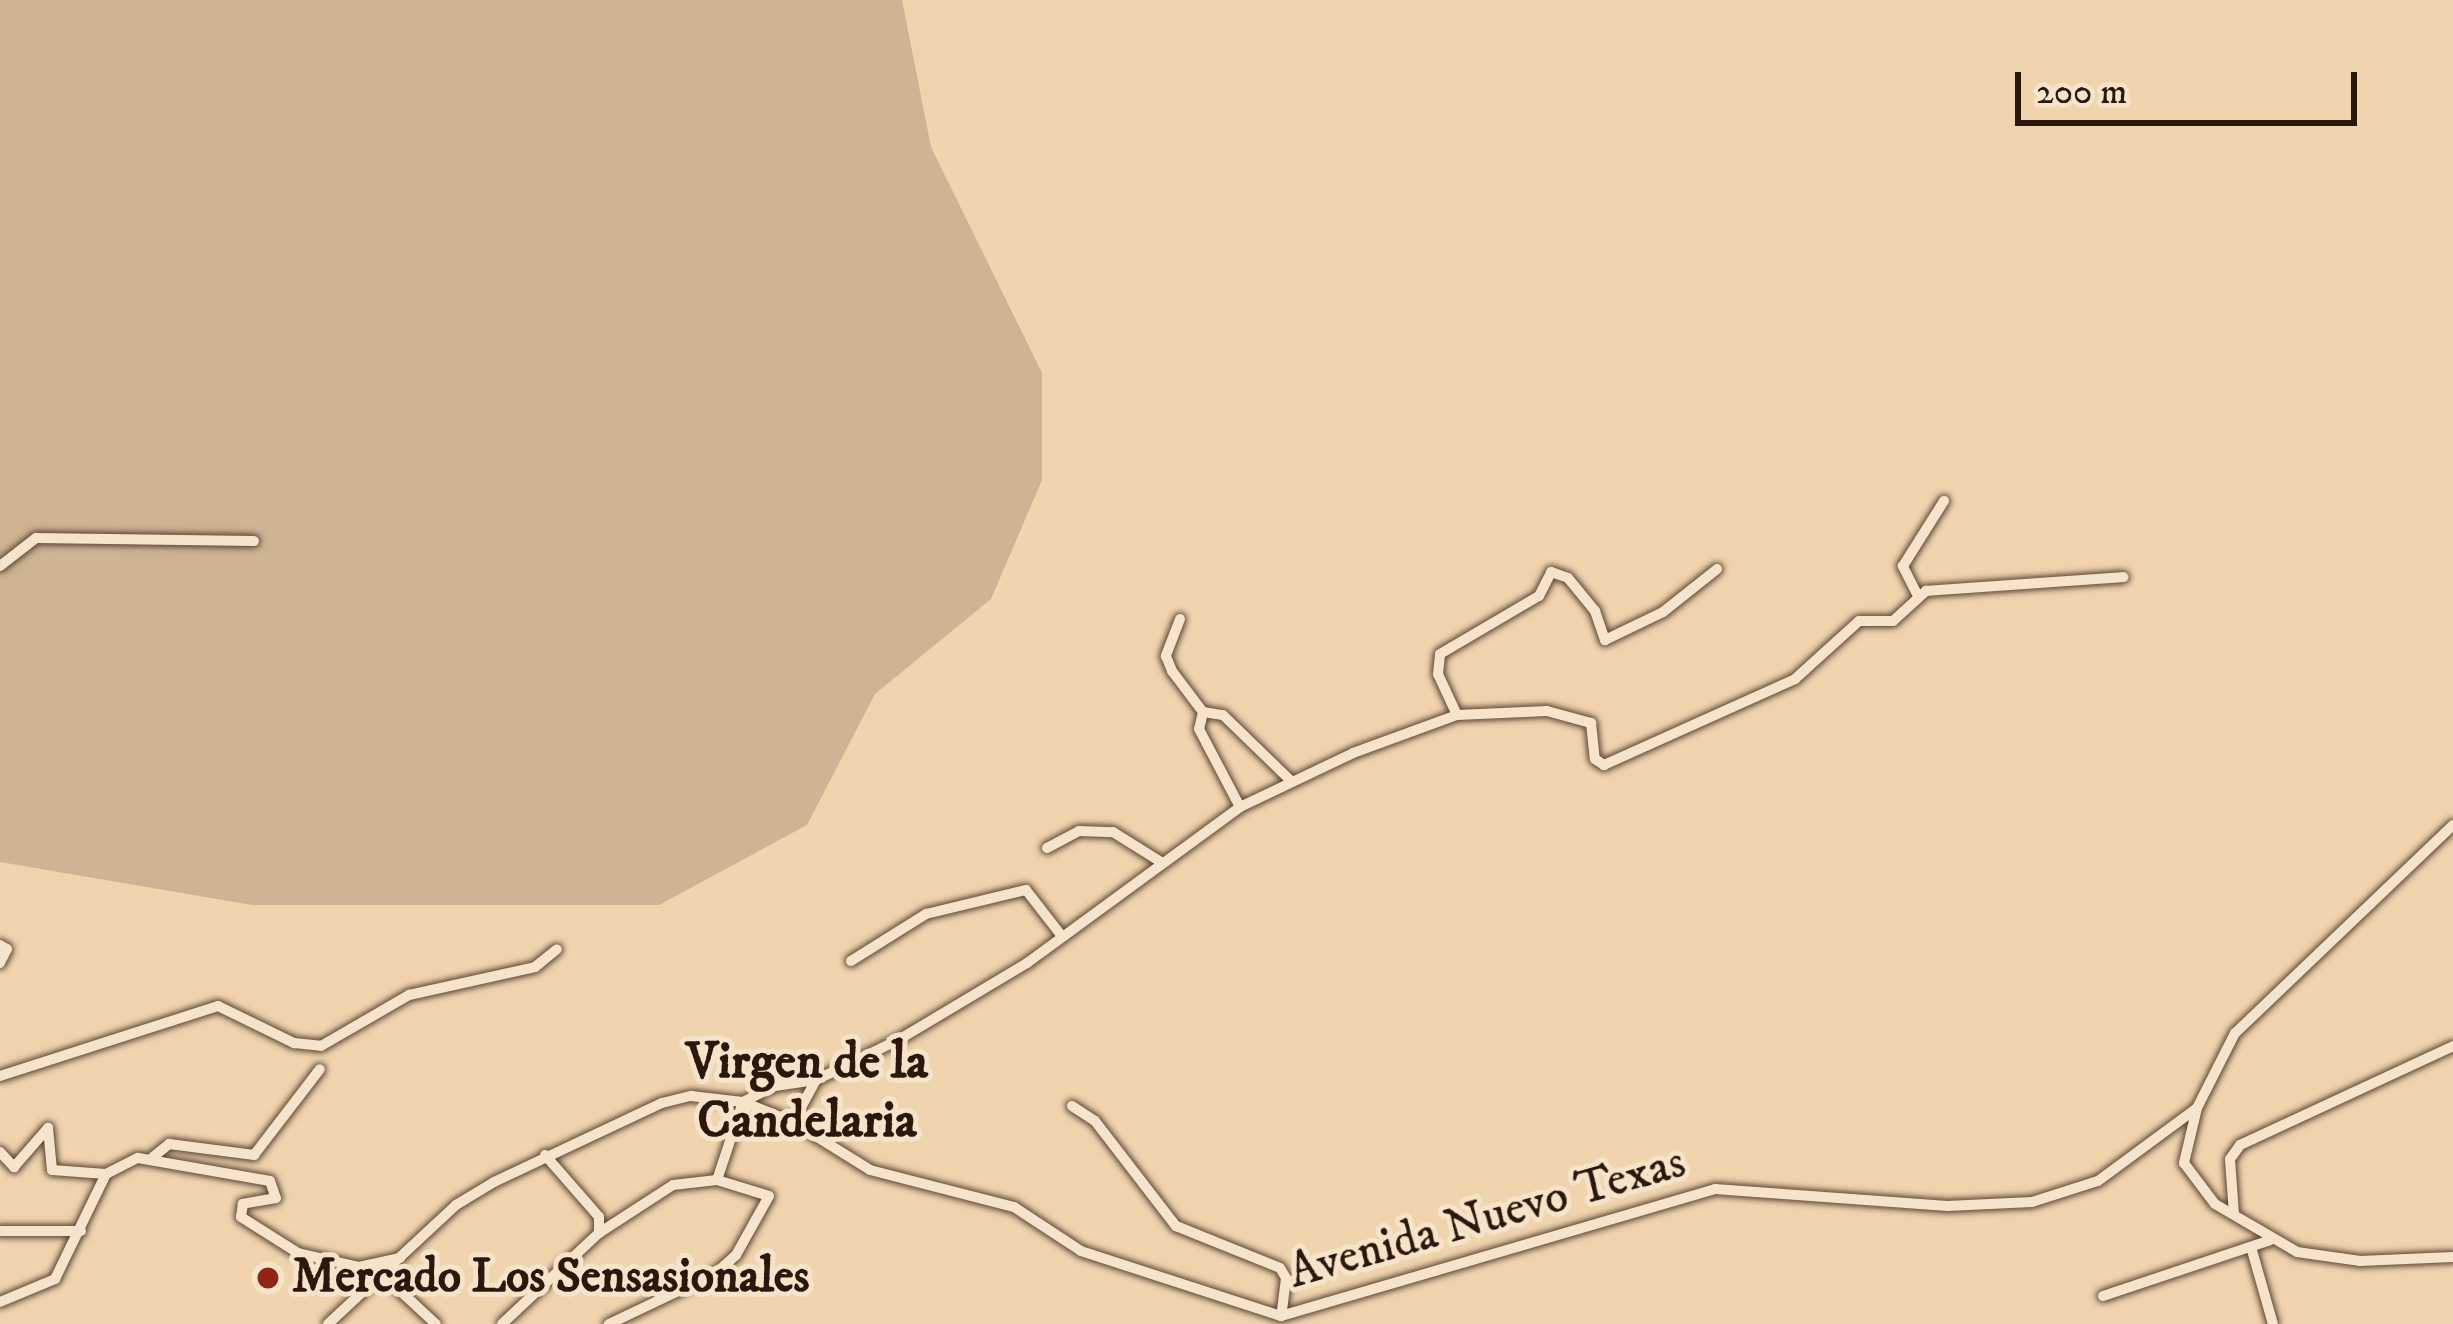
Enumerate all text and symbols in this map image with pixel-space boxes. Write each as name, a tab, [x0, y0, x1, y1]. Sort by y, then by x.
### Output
scale bar	[2021, 48, 2363, 122]
text: 200 m	[2036, 70, 2127, 115]
district label: Virgen de la Candelaria	[686, 1032, 928, 1152]
street label: Avenida Nuevo Texas	[1282, 1134, 1692, 1302]
place label: Mercado Los Sensasionales	[292, 1249, 810, 1307]
marker: Mercado Los Sensasionales	[255, 1265, 281, 1291]

